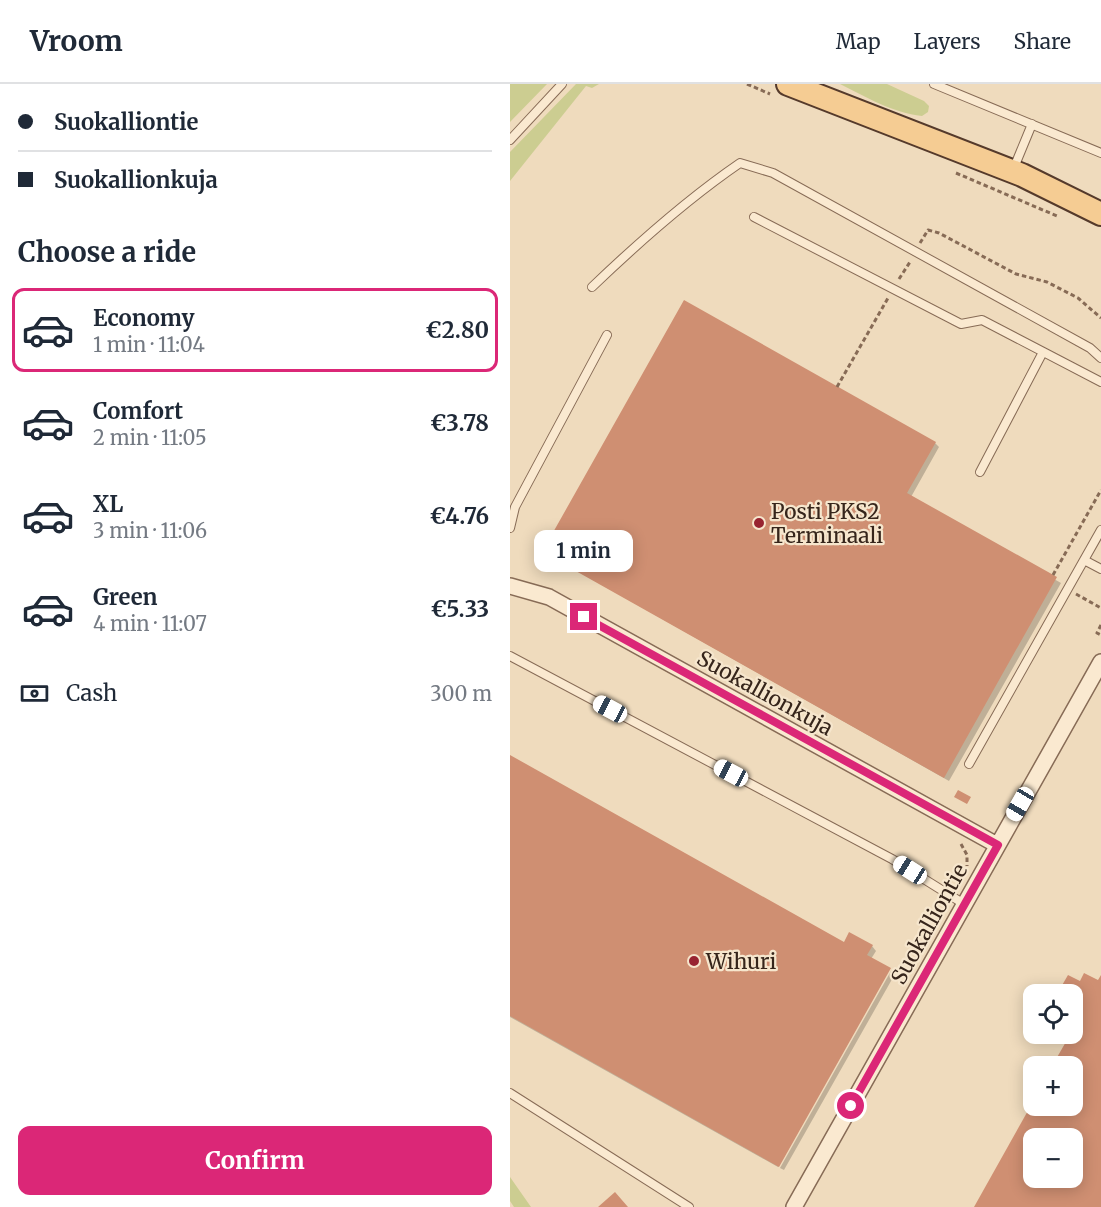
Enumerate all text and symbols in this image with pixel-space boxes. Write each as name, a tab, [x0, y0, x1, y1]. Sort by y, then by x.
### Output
text: Vroom	[30, 23, 123, 59]
text: Map	[836, 28, 881, 55]
text: Layers	[914, 28, 981, 55]
text: Share	[1014, 28, 1071, 55]
text: Suokalliontie	[54, 108, 198, 136]
text: Suokallionkuja	[54, 166, 218, 194]
text: Choose a ride	[18, 235, 196, 269]
icon: car	[21, 303, 75, 357]
text: Economy	[93, 304, 194, 332]
text: €2.80	[425, 316, 489, 344]
text: 1 min · 11:04	[93, 332, 205, 357]
icon: car	[21, 396, 75, 450]
text: Comfort	[93, 397, 183, 425]
text: €3.78	[430, 409, 489, 437]
text: 2 min · 11:05	[93, 425, 207, 450]
icon: car	[21, 489, 75, 543]
text: XL	[93, 490, 123, 518]
place label: Posti PKS2 Terminaali	[771, 498, 883, 549]
text: €4.76	[429, 502, 489, 530]
marker: Posti PKS2 Terminaali	[752, 516, 766, 530]
text: 3 min · 11:06	[93, 518, 207, 543]
callout: 1 min	[535, 530, 634, 572]
text: 1 min	[556, 538, 611, 563]
icon: car	[21, 582, 75, 636]
text: Green	[93, 583, 157, 611]
text: €5.33	[431, 595, 489, 623]
route end	[570, 603, 597, 630]
text: 4 min · 11:07	[93, 611, 207, 636]
street label: Suokallionkuja	[692, 644, 838, 742]
icon: cash	[18, 677, 51, 710]
text: Cash	[66, 679, 117, 707]
text: 300 m	[430, 681, 492, 706]
car	[590, 693, 630, 725]
car	[711, 757, 751, 789]
car	[1003, 784, 1037, 824]
car	[890, 853, 930, 887]
street label: Suokalliontie	[885, 859, 973, 989]
place label: Wihuri	[705, 948, 776, 975]
marker: Wihuri	[687, 954, 701, 968]
map controls	[1023, 984, 1083, 1188]
button: locate	[1023, 984, 1083, 1044]
button: +	[1023, 1056, 1083, 1116]
route start	[837, 1092, 864, 1119]
button: Confirm	[18, 1126, 492, 1195]
button: −	[1023, 1128, 1083, 1188]

